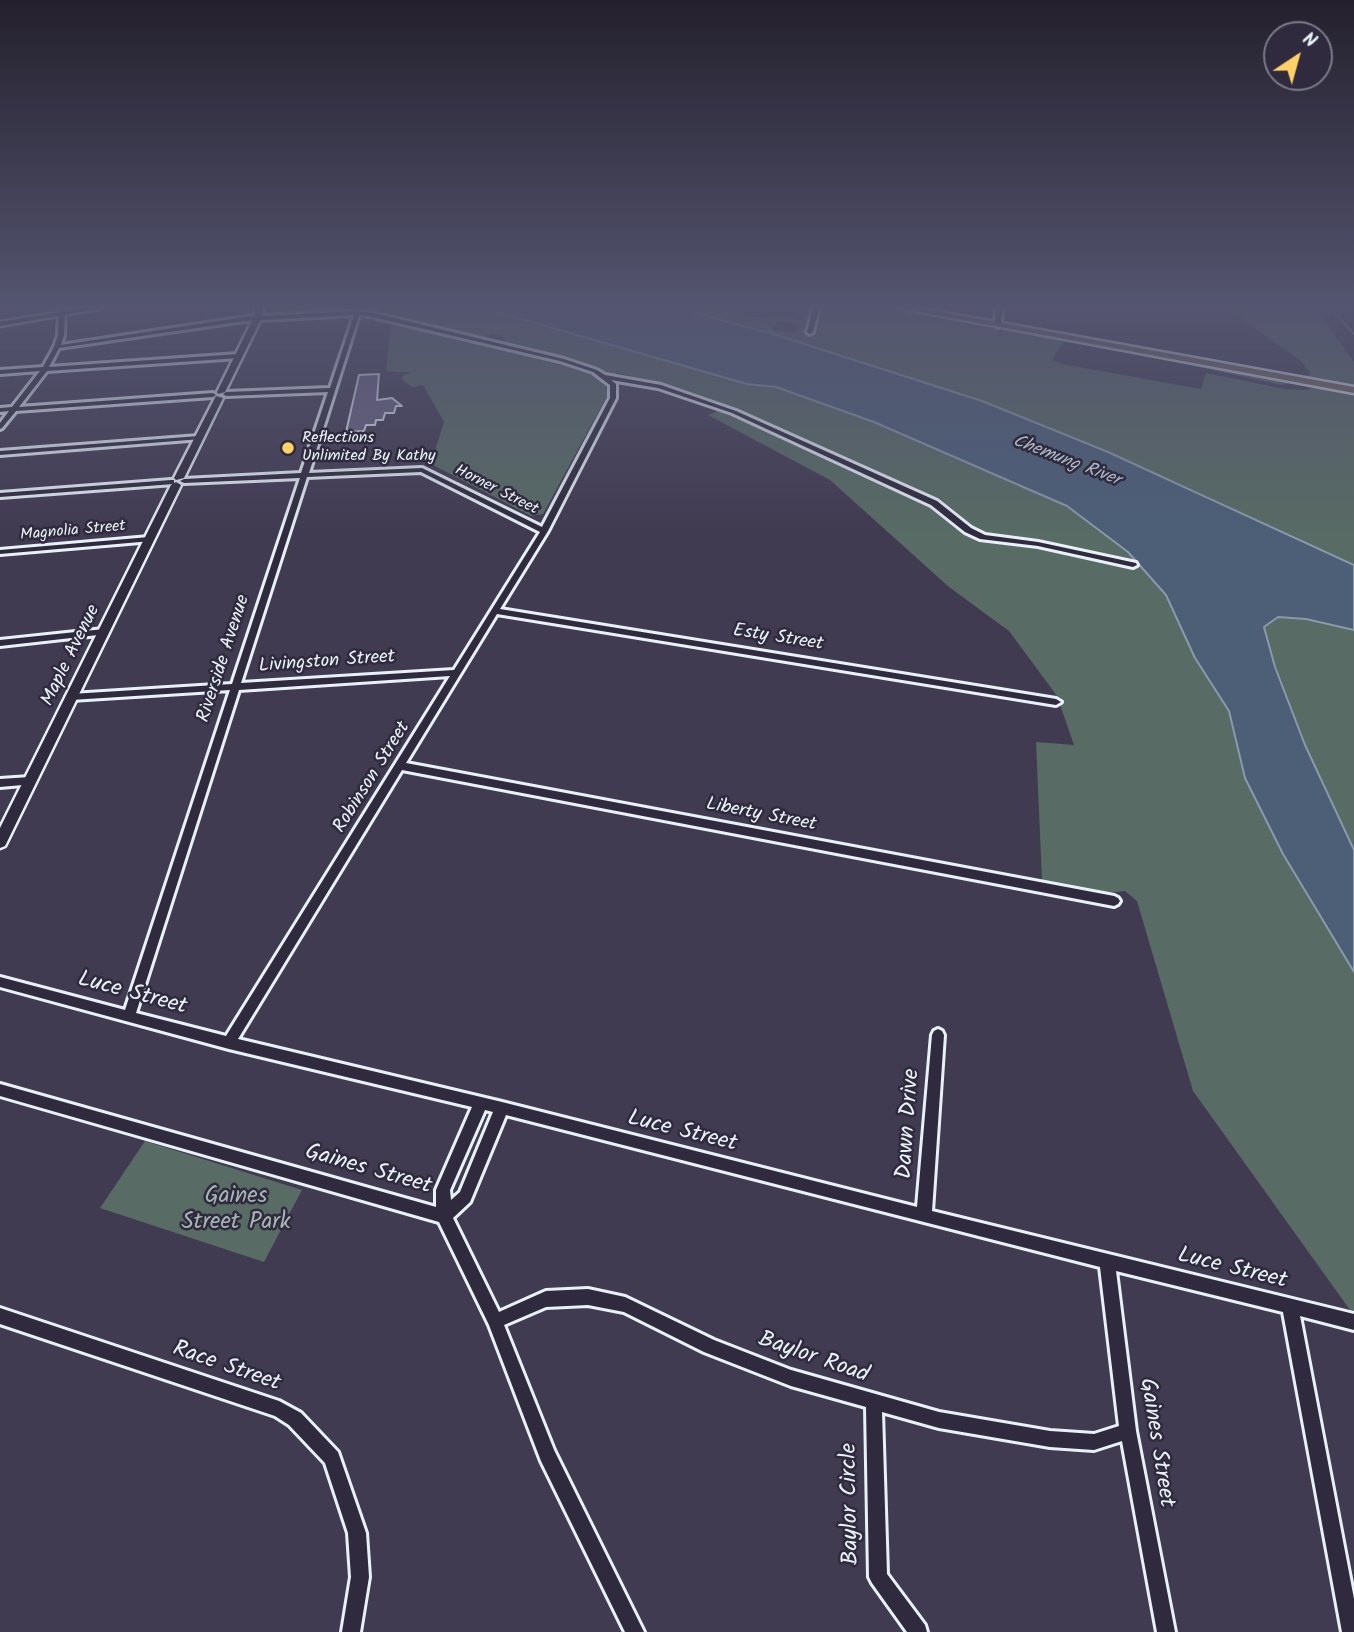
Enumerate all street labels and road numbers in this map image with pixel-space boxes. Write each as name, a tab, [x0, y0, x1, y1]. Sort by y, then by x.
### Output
street label: Horner Street	[451, 462, 541, 520]
street label: Magnolia Street	[20, 518, 126, 546]
street label: Riverside Avenue	[194, 592, 256, 726]
street label: Maple Avenue	[38, 602, 106, 710]
street label: Esty Street	[731, 621, 825, 657]
street label: Livingston Street	[258, 647, 396, 679]
street label: Robinson Street	[330, 718, 416, 838]
street label: Liberty Street	[704, 794, 818, 838]
street label: Luce Street	[74, 967, 190, 1023]
street label: Dawn Drive	[892, 1068, 928, 1180]
street label: Luce Street	[624, 1106, 740, 1160]
street label: Gaines Street	[302, 1140, 434, 1202]
street label: Luce Street	[1174, 1243, 1290, 1297]
street label: Baylor Road	[754, 1327, 872, 1391]
street label: Race Street	[168, 1337, 284, 1399]
street label: Gaines Street	[1131, 1377, 1179, 1509]
street label: Baylor Circle	[837, 1443, 867, 1565]

